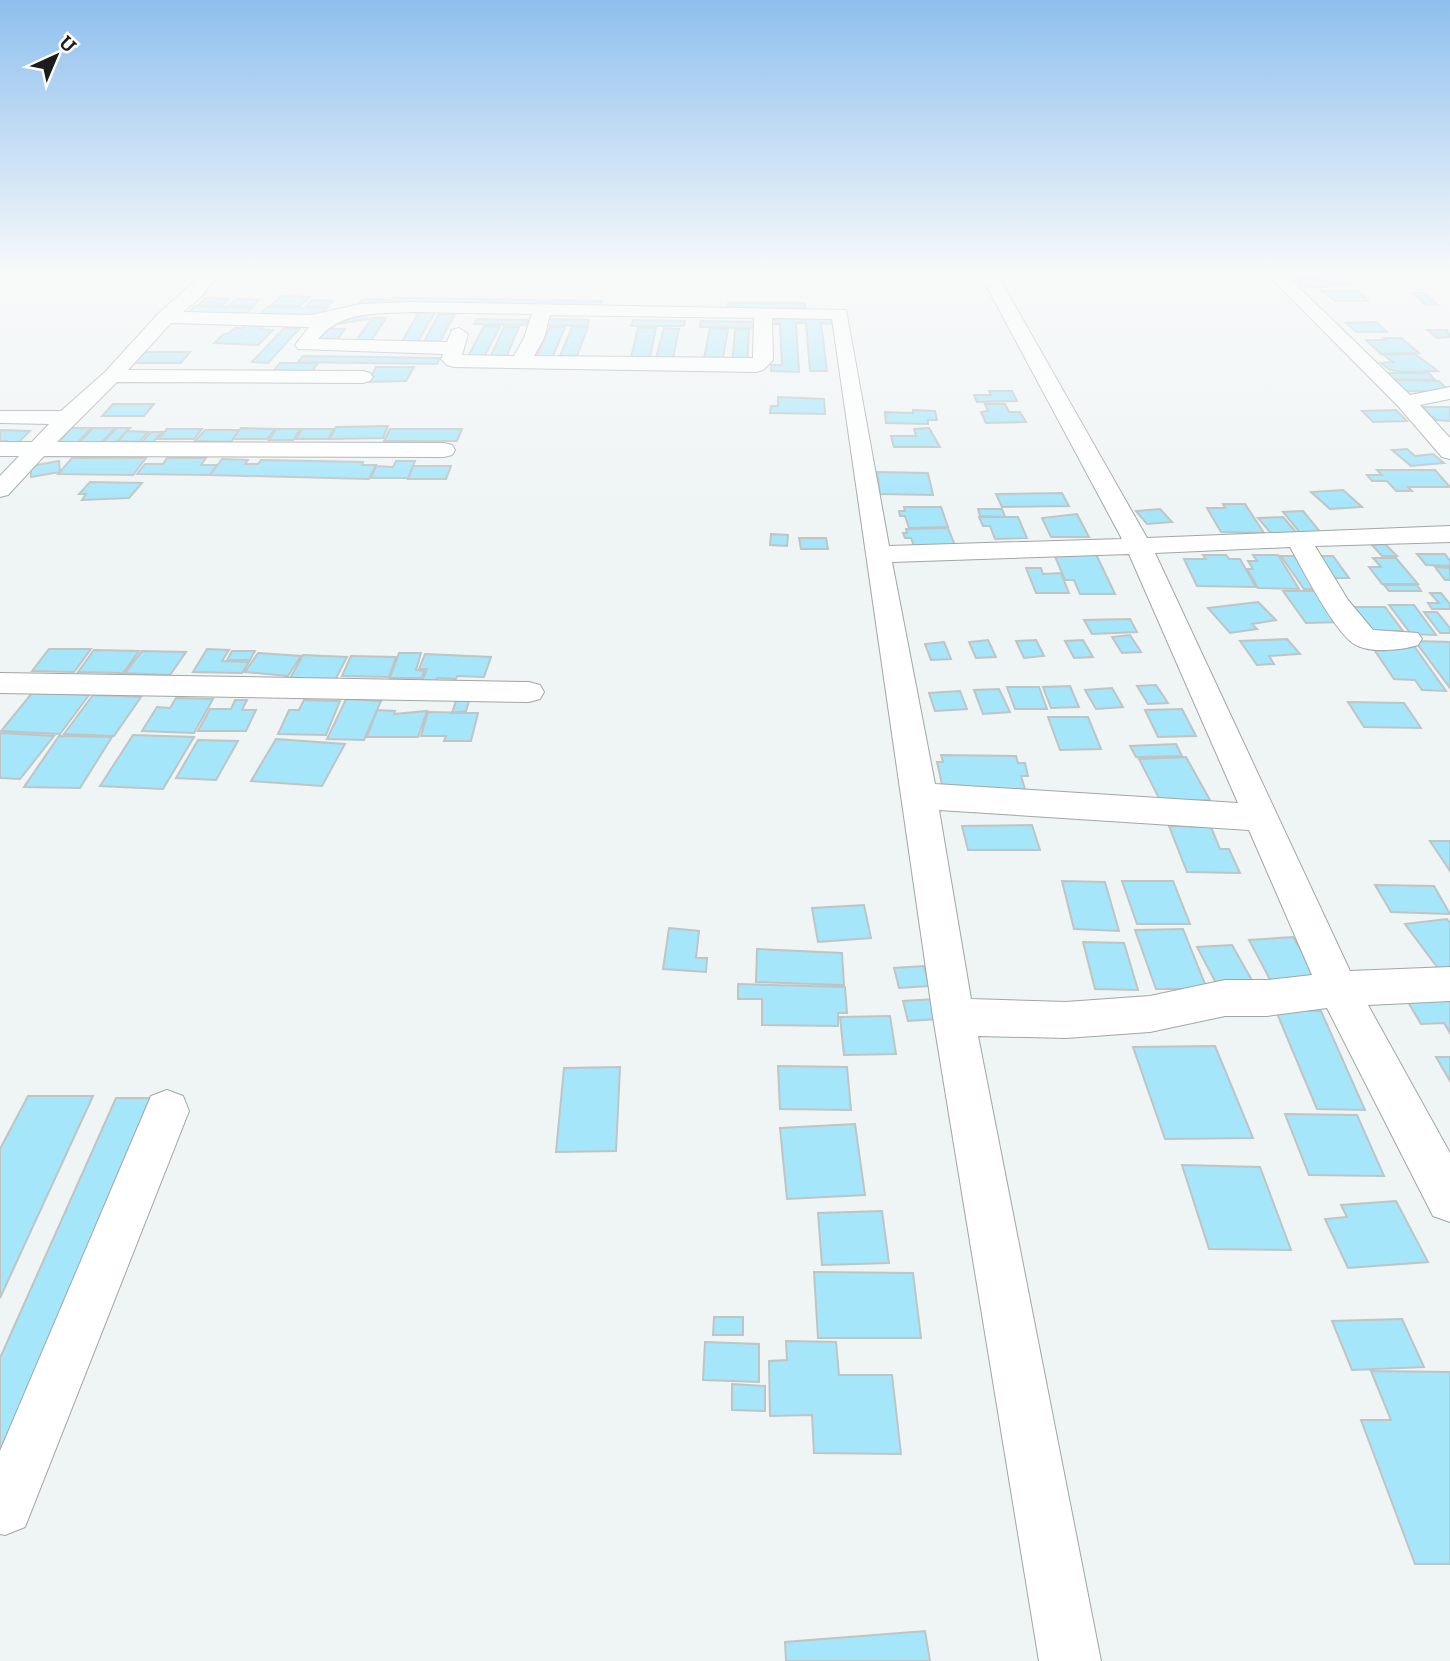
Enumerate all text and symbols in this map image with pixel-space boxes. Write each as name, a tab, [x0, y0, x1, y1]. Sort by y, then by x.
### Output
north arrow	[21, 21, 91, 91]
text: U	[54, 31, 81, 57]

